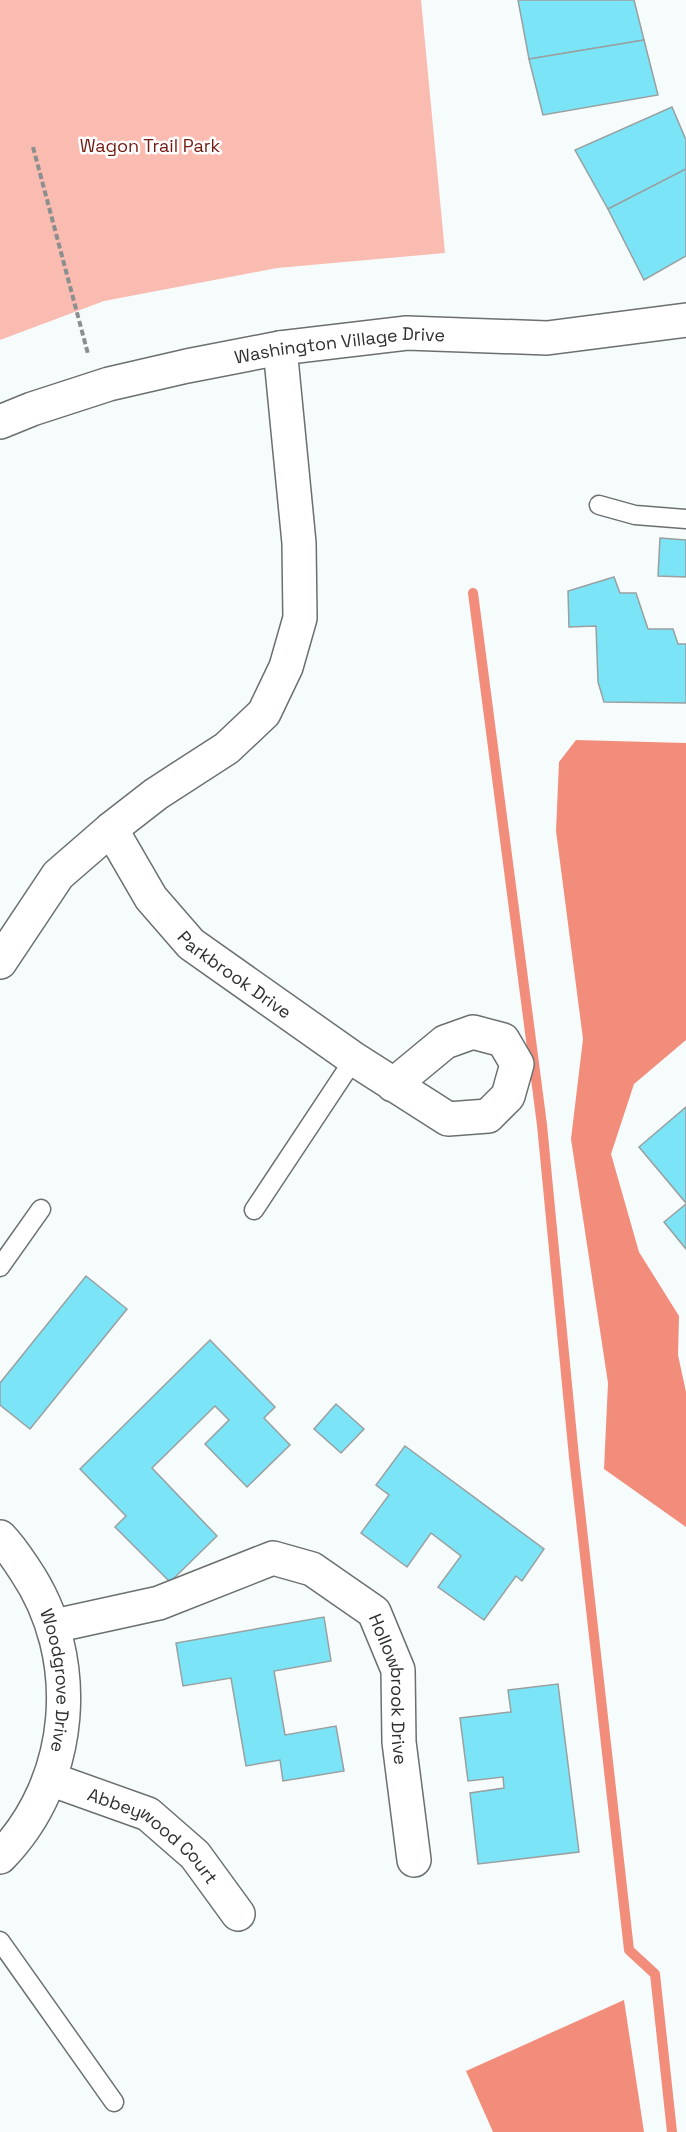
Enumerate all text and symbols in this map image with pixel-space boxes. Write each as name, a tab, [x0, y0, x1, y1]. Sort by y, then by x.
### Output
park label: Wagon Trail Park	[80, 134, 221, 157]
street label: Washington Village Drive	[232, 321, 445, 368]
street label: Parkbrook Drive	[173, 926, 296, 1023]
street label: Woodgrove Drive	[35, 1605, 75, 1755]
street label: Hollowbrook Drive	[364, 1610, 413, 1766]
street label: Abbeywood Court	[85, 1782, 223, 1888]

